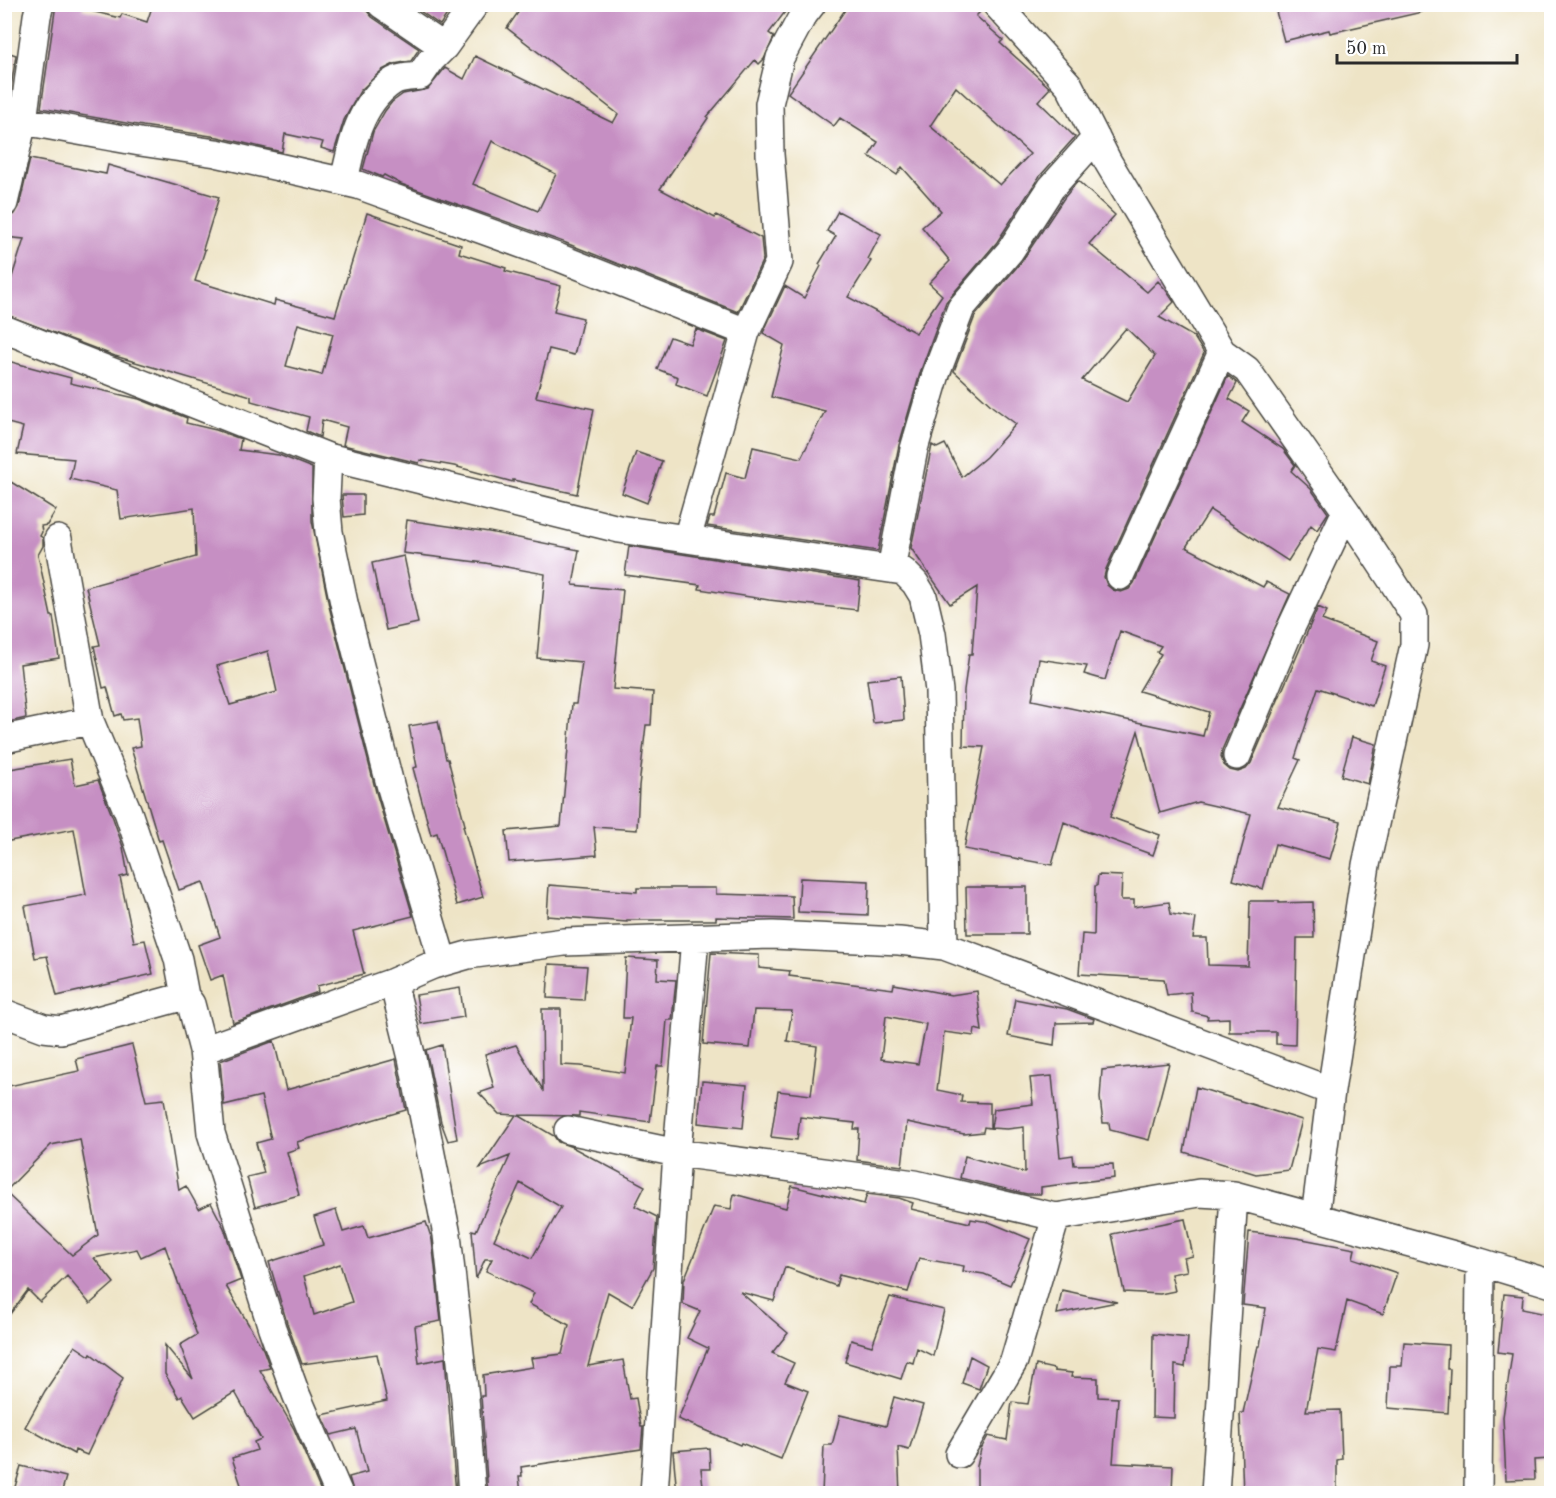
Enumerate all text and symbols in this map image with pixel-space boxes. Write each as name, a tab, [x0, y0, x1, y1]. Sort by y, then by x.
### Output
scale bar	[1337, 27, 1517, 65]
text: 50 m	[1346, 40, 1386, 58]

